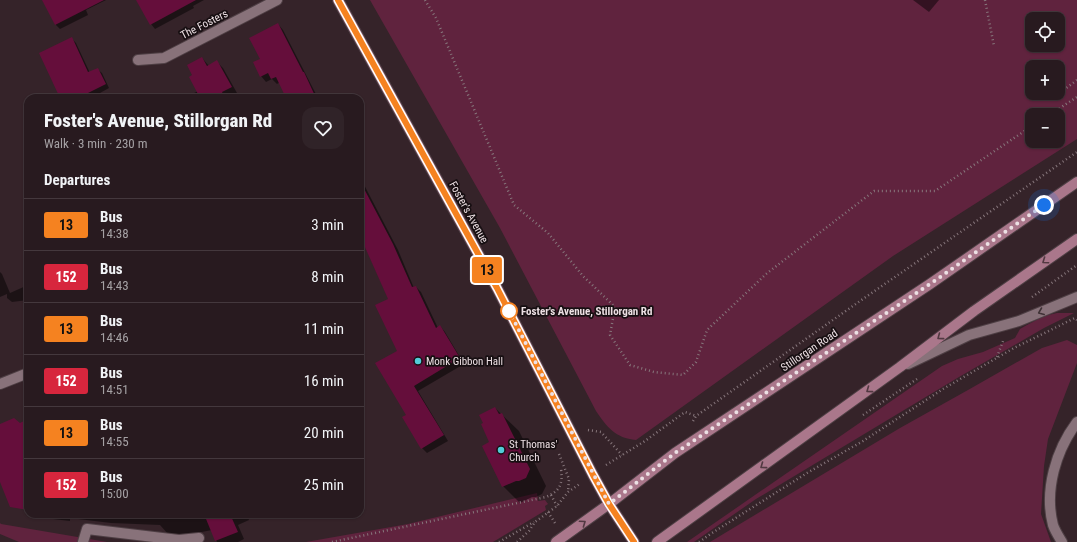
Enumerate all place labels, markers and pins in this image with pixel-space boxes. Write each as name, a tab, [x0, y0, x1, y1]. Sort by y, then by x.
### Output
marker: Foster's Avenue, Stillorgan Rd	[500, 302, 518, 320]
place label: Foster's Avenue, Stillorgan Rd	[521, 305, 652, 318]
place label: Monk Gibbon Hall	[426, 355, 503, 368]
marker: Monk Gibbon Hall	[413, 356, 423, 366]
place label: St Thomas' Church	[509, 438, 557, 464]
marker: St Thomas' Church	[496, 445, 506, 455]

